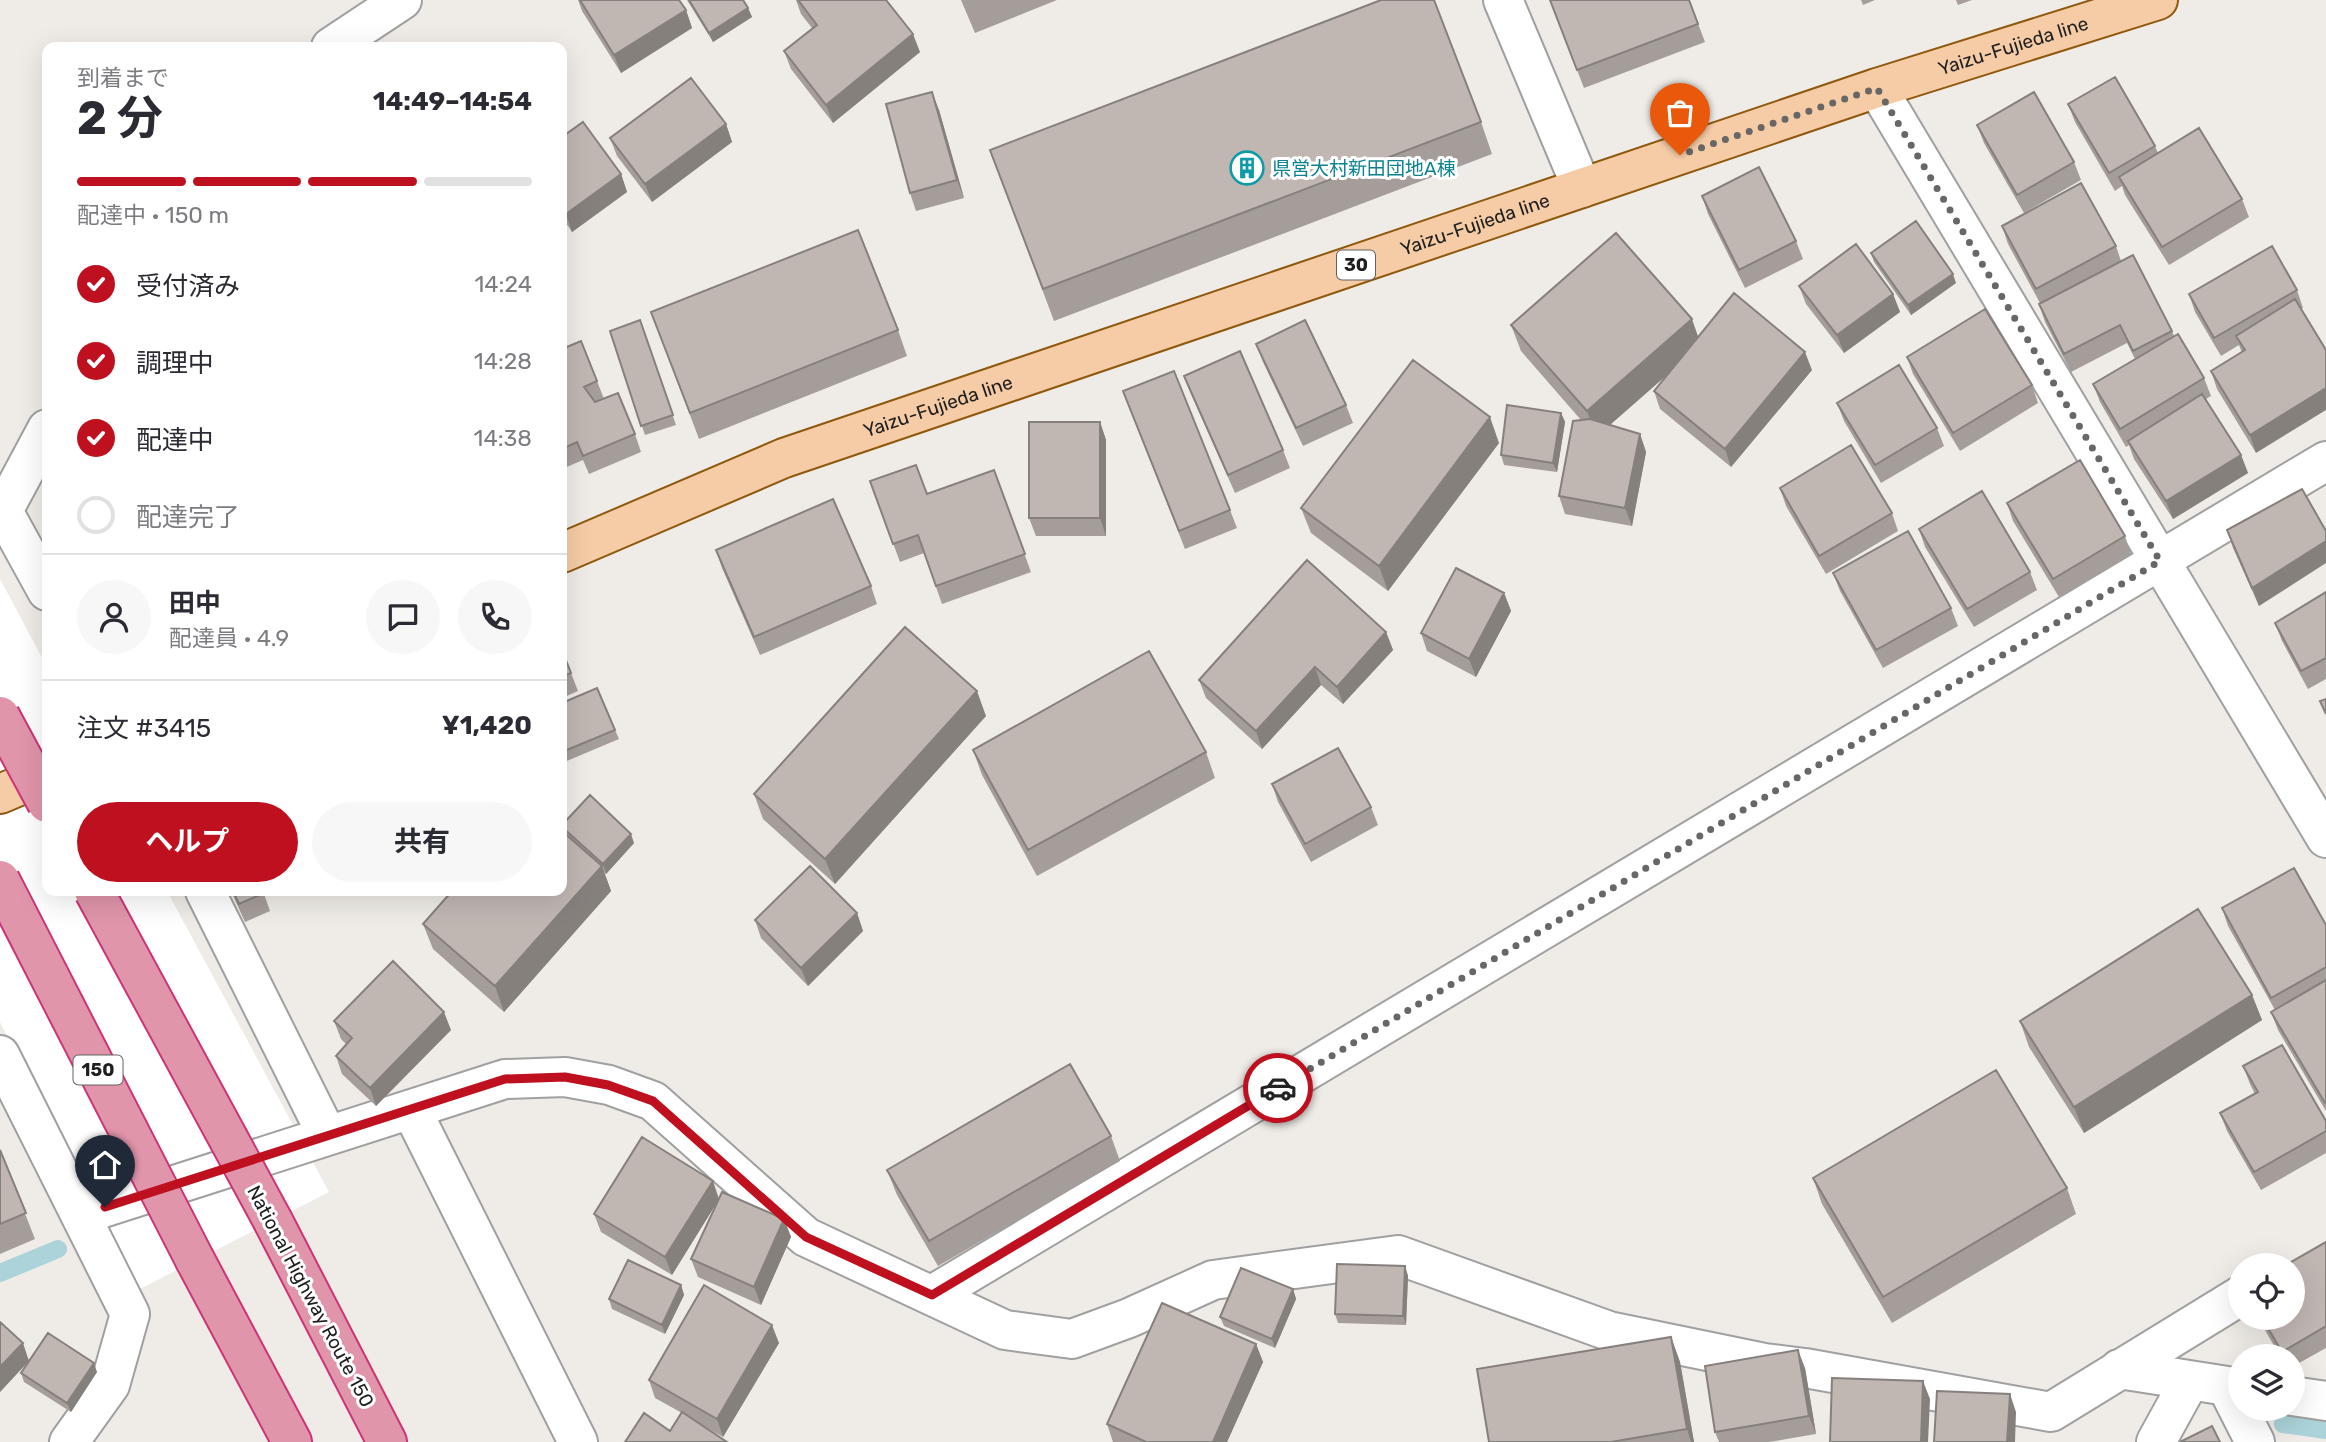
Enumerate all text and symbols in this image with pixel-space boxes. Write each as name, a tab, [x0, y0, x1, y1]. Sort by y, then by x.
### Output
street label: Yaizu-Fujieda line	[1935, 12, 2091, 80]
text: 到着まで	[77, 64, 169, 92]
pin	[1650, 83, 1710, 155]
text: 14:49–14:54	[373, 86, 532, 117]
text: 2 分	[77, 91, 163, 146]
icon: bag	[1661, 94, 1699, 132]
building icon: 県営大村新田団地A棟	[1228, 149, 1266, 187]
place label: 県営大村新田団地A棟	[1272, 157, 1456, 180]
street label: Yaizu-Fujieda line	[1398, 189, 1553, 260]
text: 配達中 · 150 m	[77, 201, 229, 229]
road number: 30	[1337, 250, 1375, 279]
icon: check	[77, 265, 115, 303]
text: 14:24	[474, 270, 532, 298]
text: 受付済み	[136, 271, 240, 302]
icon: check	[77, 342, 115, 380]
text: 14:28	[474, 347, 532, 375]
text: 調理中	[136, 348, 214, 379]
street label: Yaizu-Fujieda line	[860, 370, 1016, 442]
icon: check	[77, 419, 115, 457]
text: 14:38	[474, 424, 532, 452]
text: 配達中	[136, 425, 214, 456]
text: 配達完了	[136, 502, 240, 533]
button: person	[77, 580, 151, 654]
button: chat	[366, 580, 440, 654]
button: phone	[458, 580, 532, 654]
text: 田中	[169, 588, 221, 619]
text: 配達員 · 4.9	[169, 624, 289, 652]
text: ¥1,420	[442, 710, 532, 741]
text: 注文 #3415	[77, 713, 211, 744]
button: ヘルプ	[77, 802, 298, 882]
button: 共有	[312, 802, 532, 882]
courier	[1243, 1053, 1313, 1123]
road number: 150	[74, 1056, 122, 1084]
icon: car	[1259, 1069, 1297, 1107]
pin	[75, 1135, 135, 1207]
icon: home	[86, 1146, 124, 1184]
street label: National Highway Route 150	[242, 1182, 379, 1411]
map controls	[2228, 1253, 2305, 1421]
button: locate	[2228, 1253, 2305, 1330]
button: layers	[2228, 1344, 2305, 1421]

